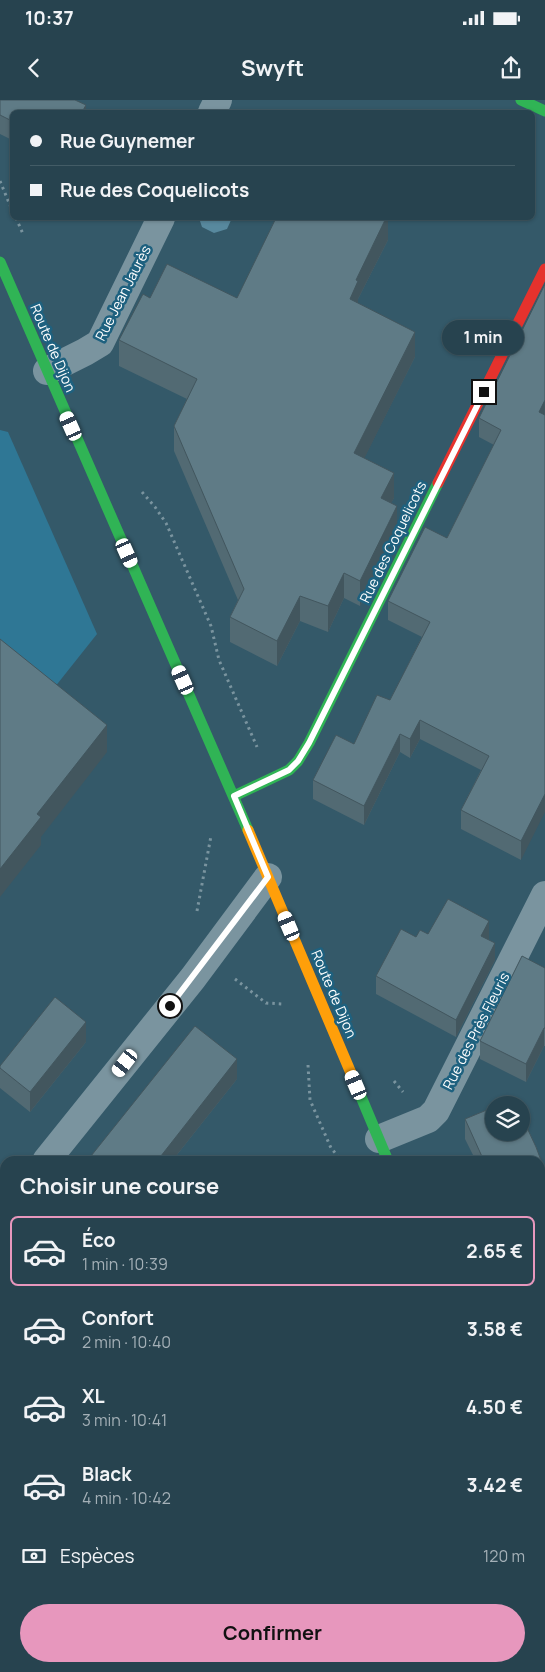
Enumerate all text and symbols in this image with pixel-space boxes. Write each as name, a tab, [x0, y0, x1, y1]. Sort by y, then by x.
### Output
text: 10:37	[25, 5, 74, 31]
text: Swyft	[241, 53, 304, 83]
icon: back	[20, 54, 48, 82]
icon: share	[497, 54, 525, 82]
text: Rue Guynemer	[60, 128, 195, 154]
text: Rue des Coquelicots	[60, 177, 249, 203]
street label: Rue Jean Jaurès	[90, 242, 155, 344]
street label: Route de Dijon	[26, 301, 81, 395]
callout: 1 min	[443, 320, 525, 354]
text: 1 min	[463, 326, 503, 348]
route end	[473, 381, 495, 403]
car	[58, 409, 83, 443]
street label: Rue des Coquelicots	[355, 478, 430, 606]
car	[114, 536, 139, 570]
car	[170, 663, 195, 697]
car	[276, 909, 301, 943]
street label: Route de Dijon	[307, 947, 362, 1041]
street label: Rue des Près Fleuris	[438, 969, 513, 1093]
route start	[159, 995, 181, 1017]
car	[109, 1047, 140, 1079]
car	[343, 1068, 368, 1102]
map controls	[485, 1096, 530, 1141]
button: layers	[485, 1096, 530, 1141]
text: Choisir une course	[20, 1171, 219, 1201]
text: Éco	[82, 1227, 116, 1253]
icon: car	[22, 1229, 67, 1274]
text: 2.65 €	[466, 1238, 523, 1264]
text: 1 min · 10:39	[82, 1253, 168, 1275]
text: Confort	[82, 1305, 154, 1331]
icon: car	[22, 1307, 67, 1352]
text: 3.58 €	[467, 1316, 523, 1342]
text: 2 min · 10:40	[82, 1331, 171, 1353]
text: XL	[82, 1383, 105, 1409]
icon: car	[22, 1385, 67, 1430]
text: 4.50 €	[466, 1394, 523, 1420]
text: 3 min · 10:41	[82, 1409, 167, 1431]
text: Black	[82, 1461, 131, 1487]
icon: car	[22, 1463, 67, 1508]
text: 3.42 €	[467, 1472, 523, 1498]
text: 4 min · 10:42	[82, 1487, 171, 1509]
icon: cash	[20, 1542, 48, 1570]
text: Espèces	[60, 1543, 134, 1569]
text: 120 m	[483, 1545, 525, 1567]
button: Confirmer	[20, 1604, 525, 1662]

